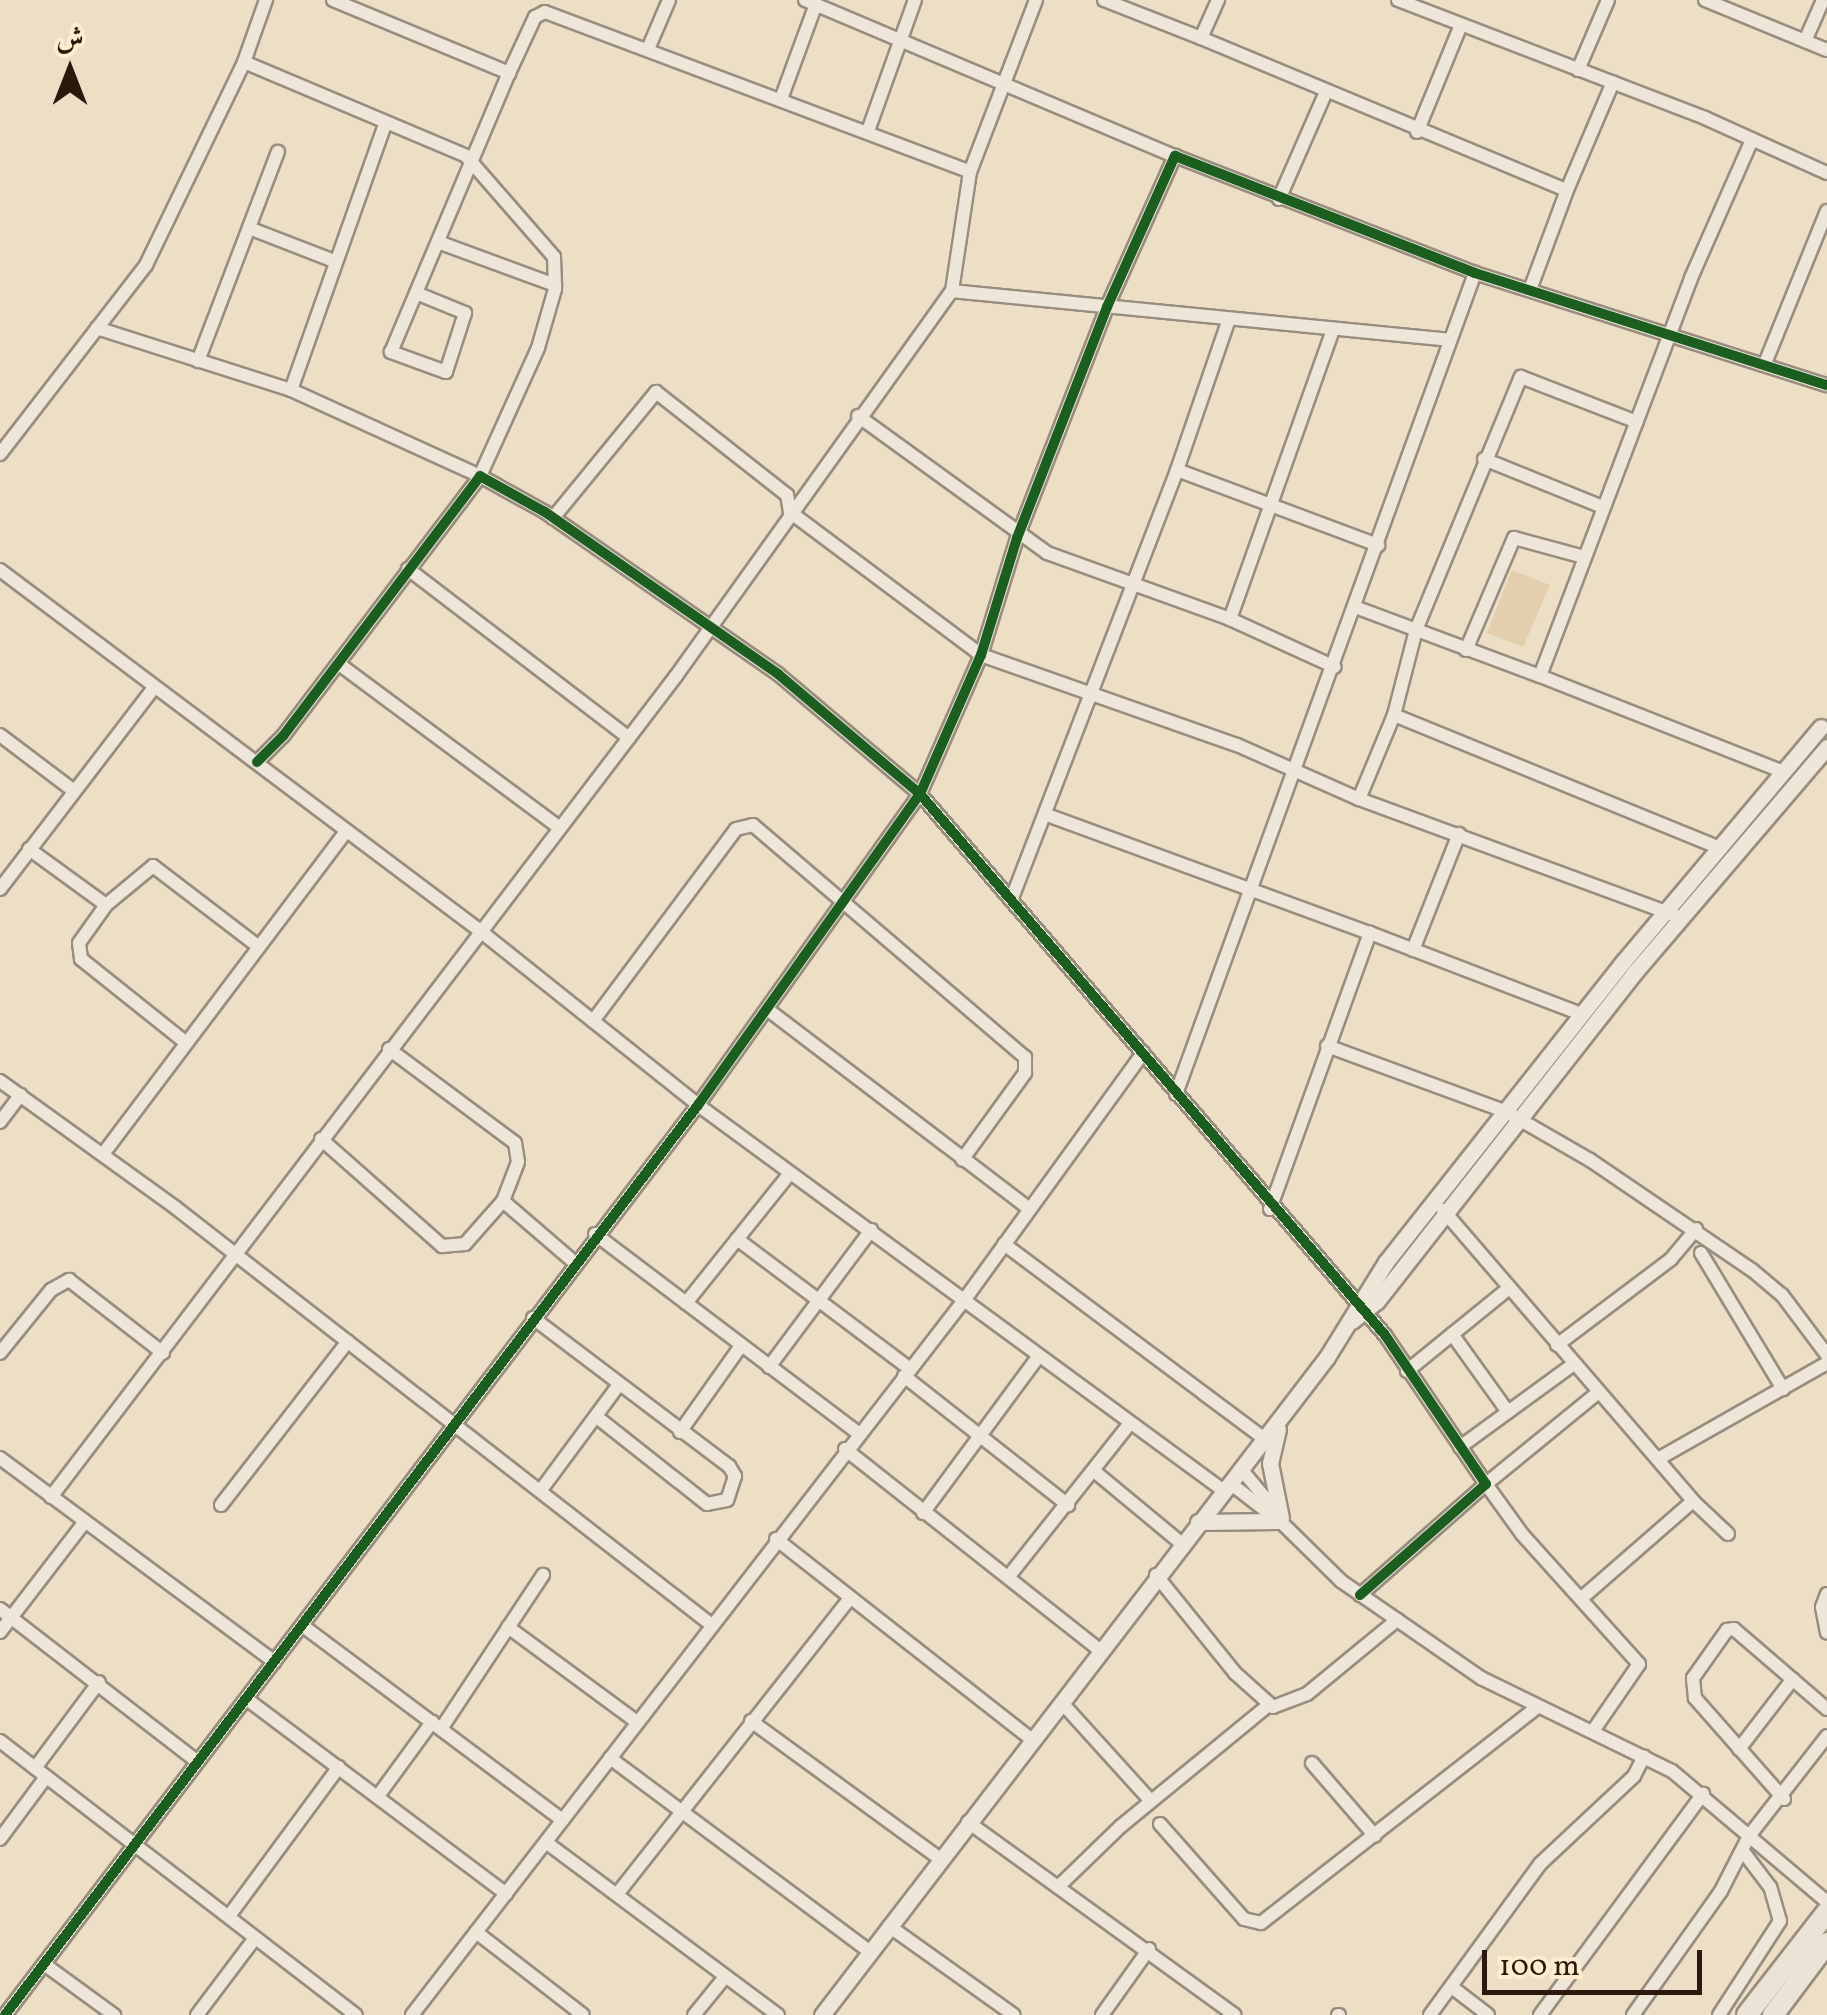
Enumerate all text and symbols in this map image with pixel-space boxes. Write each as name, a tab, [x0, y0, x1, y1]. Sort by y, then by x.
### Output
north arrow	[20, 20, 120, 120]
text: ش	[56, 20, 84, 59]
scale bar	[1487, 1930, 1707, 1992]
text: 100 m	[1499, 1946, 1580, 1988]

